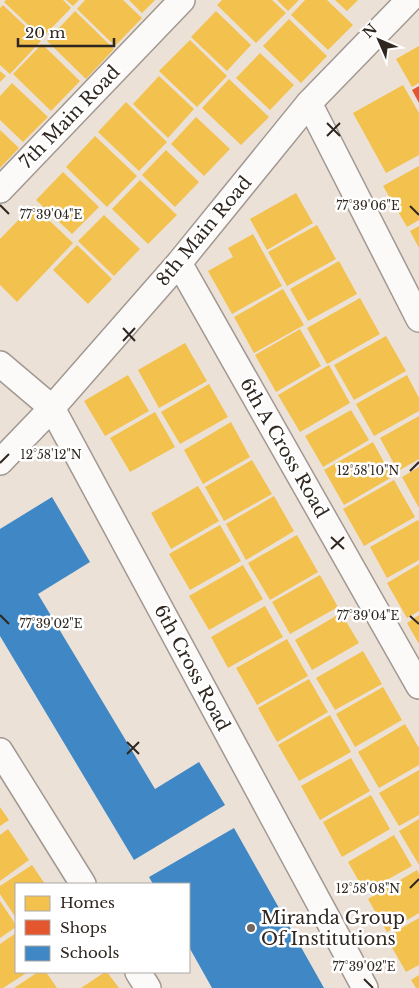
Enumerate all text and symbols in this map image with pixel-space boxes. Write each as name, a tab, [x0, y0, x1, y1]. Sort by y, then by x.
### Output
scale bar	[18, 15, 114, 47]
north arrow	[354, 15, 404, 65]
text: N	[359, 20, 381, 42]
text: 20 m	[25, 23, 65, 42]
street label: 7th Main Road	[15, 61, 125, 173]
street label: 8th Main Road	[152, 172, 256, 290]
text: 77°39'06"E	[336, 198, 400, 213]
text: 77°39'04"E	[20, 207, 82, 222]
street label: 6th A Cross Road	[235, 374, 333, 522]
text: 12°58'12"N	[20, 447, 82, 462]
text: 12°58'10"N	[337, 463, 399, 478]
street label: 6th Cross Road	[149, 601, 235, 735]
text: 77°39'04"E	[337, 608, 399, 623]
text: 77°39'02"E	[20, 616, 83, 631]
text: 12°58'08"N	[336, 881, 400, 896]
legend	[15, 883, 190, 973]
text: Homes	[60, 893, 115, 912]
place label: Miranda Group Of Institutions	[261, 907, 405, 950]
text: Shops	[60, 918, 107, 937]
marker: Miranda Group Of Institutions	[245, 922, 257, 934]
text: Schools	[60, 943, 120, 962]
text: 77°39'02"E	[333, 959, 396, 974]

